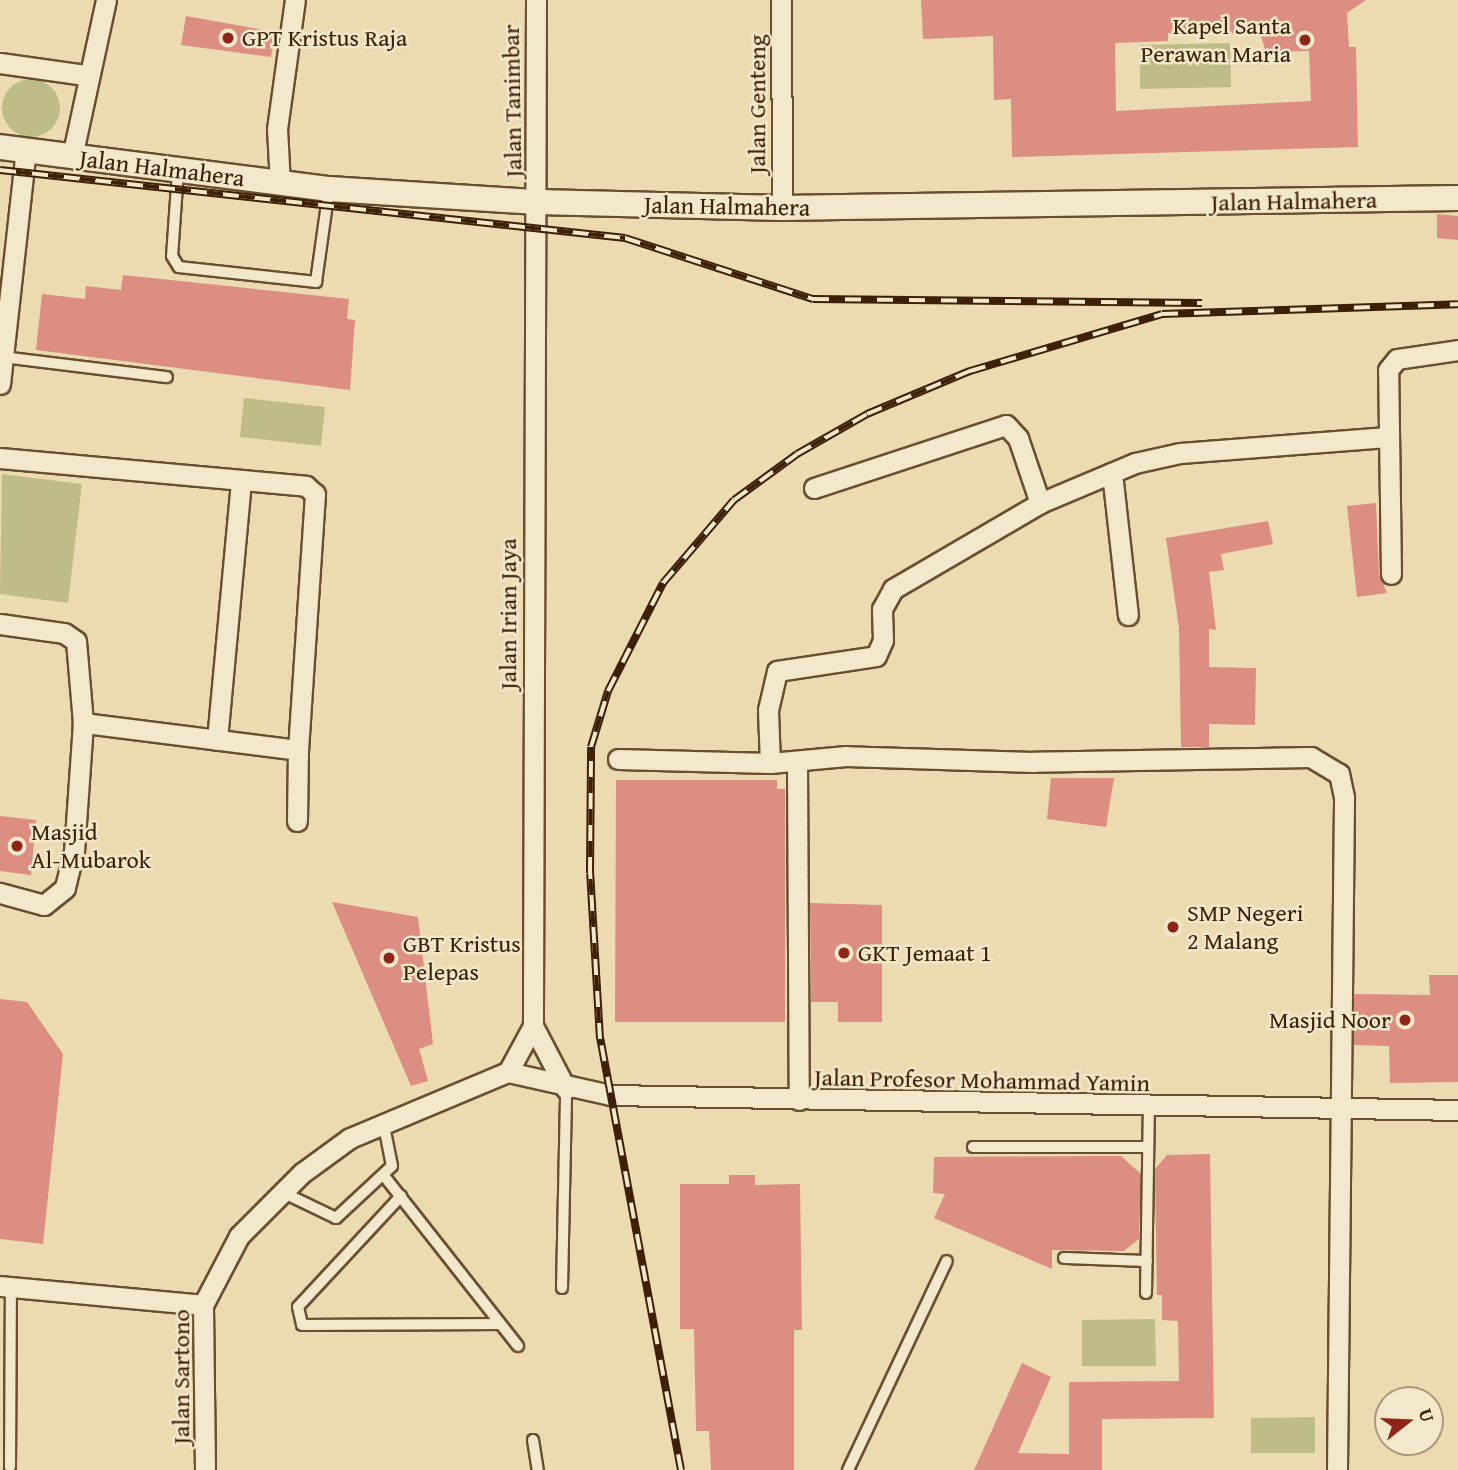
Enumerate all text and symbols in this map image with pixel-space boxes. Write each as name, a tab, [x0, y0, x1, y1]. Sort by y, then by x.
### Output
place label: Kapel Santa Perawan Maria	[1140, 12, 1291, 68]
place label: GPT Kristus Raja	[242, 24, 407, 52]
street label: Jalan Tanimbar	[496, 24, 528, 178]
marker: GPT Kristus Raja	[220, 30, 236, 46]
marker: Kapel Santa Perawan Maria	[1297, 32, 1313, 48]
street label: Jalan Genteng	[743, 34, 771, 174]
street label: Jalan Halmahera	[78, 144, 246, 192]
street label: Jalan Halmahera	[1211, 185, 1377, 217]
street label: Jalan Halmahera	[644, 190, 810, 222]
street label: Jalan Irian Jaya	[494, 538, 522, 690]
place label: Masjid Al-Mubarok	[31, 818, 151, 874]
marker: Masjid Al-Mubarok	[9, 838, 25, 854]
place label: SMP Negeri 2 Malang	[1187, 899, 1303, 955]
marker: SMP Negeri 2 Malang	[1165, 919, 1181, 935]
place label: GBT Kristus Pelepas	[403, 930, 521, 986]
place label: GKT Jemaat 1	[858, 939, 992, 967]
marker: GKT Jemaat 1	[836, 945, 852, 961]
marker: GBT Kristus Pelepas	[381, 950, 397, 966]
place label: Masjid Noor	[1269, 1006, 1391, 1034]
marker: Masjid Noor	[1397, 1012, 1413, 1028]
street label: Jalan Profesor Mohammad Yamin	[814, 1063, 1150, 1097]
street label: Jalan Sartono	[167, 1309, 195, 1445]
north arrow	[1374, 1386, 1444, 1456]
text: U	[1412, 1405, 1442, 1426]

